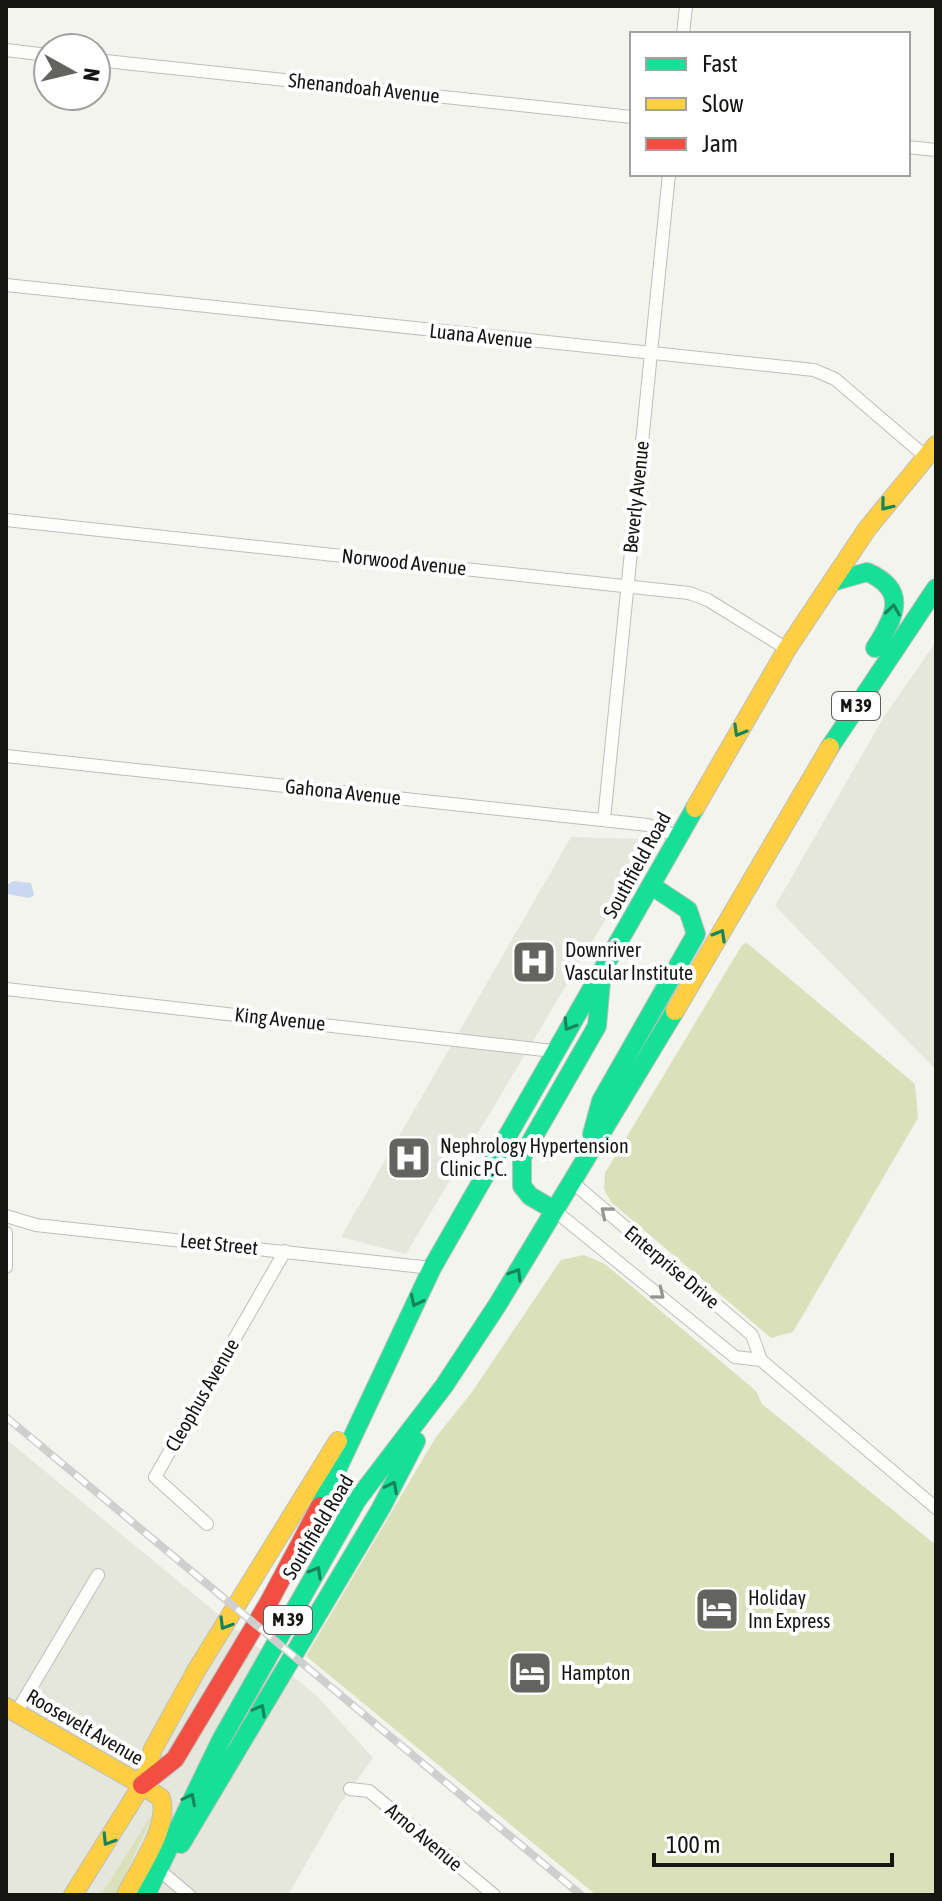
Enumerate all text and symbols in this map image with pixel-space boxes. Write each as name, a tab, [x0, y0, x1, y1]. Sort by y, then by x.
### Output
north arrow	[32, 32, 112, 112]
legend	[630, 32, 910, 176]
text: Fast	[702, 50, 738, 77]
text: N	[78, 67, 106, 83]
street label: Shenandoah Avenue	[287, 68, 441, 107]
text: Slow	[702, 90, 744, 117]
text: Jam	[702, 130, 738, 157]
street label: Luana Avenue	[428, 319, 534, 352]
street label: Beverly Avenue	[618, 440, 653, 554]
one-way arrow	[882, 496, 896, 511]
street label: Norwood Avenue	[341, 544, 468, 579]
one-way arrow	[884, 603, 901, 616]
road number: M 39	[832, 692, 880, 720]
one-way arrow	[733, 722, 749, 736]
street label: Gahona Avenue	[284, 774, 402, 809]
street label: Southfield Road	[598, 808, 675, 922]
one-way arrow	[710, 929, 726, 944]
hospital icon: Downriver Vascular Institute	[510, 938, 558, 986]
place label: Downriver Vascular Institute	[565, 938, 693, 984]
street label: King Avenue	[234, 1002, 326, 1035]
one-way arrow	[564, 1016, 579, 1031]
hospital icon: Nephrology Hypertension Clinic P.C.	[385, 1134, 433, 1182]
place label: Nephrology Hypertension Clinic P.C.	[440, 1134, 629, 1180]
one-way arrow	[600, 1207, 615, 1222]
street label: Enterprise Drive	[620, 1220, 724, 1313]
street label: Leet Street	[179, 1228, 259, 1259]
one-way arrow	[507, 1268, 522, 1283]
one-way arrow	[650, 1284, 664, 1299]
one-way arrow	[410, 1293, 426, 1308]
street label: Cleophus Avenue	[160, 1334, 243, 1455]
street label: Southfield Road	[277, 1470, 358, 1583]
one-way arrow	[383, 1480, 398, 1495]
one-way arrow	[306, 1566, 322, 1580]
hotel icon: Holiday Inn Express	[693, 1585, 741, 1633]
place label: Holiday Inn Express	[748, 1586, 830, 1632]
road number: M 39	[264, 1606, 312, 1634]
one-way arrow	[219, 1615, 234, 1630]
hotel icon: Hampton	[506, 1649, 554, 1697]
place label: Hampton	[561, 1661, 630, 1684]
street label: Roosevelt Avenue	[23, 1684, 148, 1769]
one-way arrow	[250, 1705, 266, 1719]
one-way arrow	[181, 1793, 196, 1808]
street label: Arno Avenue	[381, 1798, 467, 1875]
scale bar	[654, 1817, 892, 1867]
one-way arrow	[102, 1831, 118, 1846]
text: 100 m	[666, 1831, 720, 1858]

